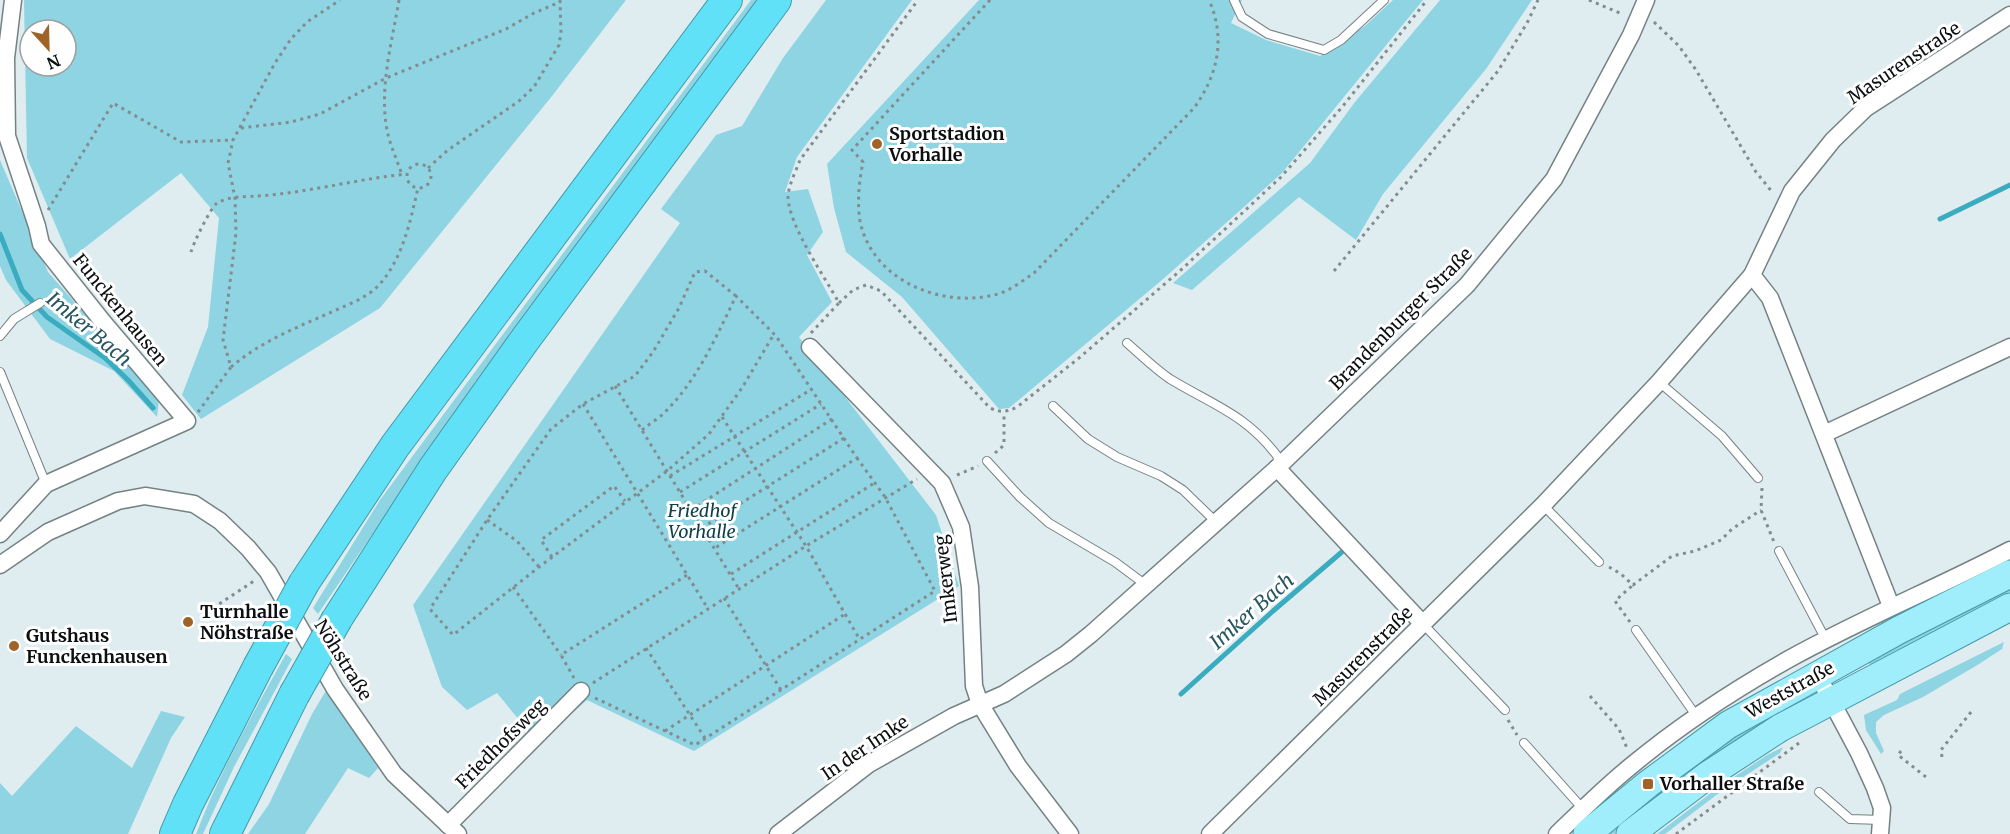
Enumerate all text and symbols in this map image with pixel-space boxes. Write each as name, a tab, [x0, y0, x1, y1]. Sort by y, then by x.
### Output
street label: Masurenstraße	[1843, 16, 1965, 109]
north arrow	[18, 18, 78, 78]
text: N	[44, 50, 63, 74]
place label: Sportstadion Vorhalle	[888, 122, 1004, 166]
marker: Sportstadion Vorhalle	[870, 137, 884, 151]
street label: Brandenburger Straße	[1324, 242, 1477, 395]
street label: Funckenhausen	[68, 249, 173, 370]
water label: Imker Bach	[42, 286, 137, 371]
park label: Friedhof Vorhalle	[667, 499, 738, 543]
street label: Imkerweg	[929, 534, 962, 624]
water label: Imker Bach	[1204, 567, 1299, 654]
place label: Turnhalle Nöhstraße	[200, 600, 294, 644]
street label: Masurenstraße	[1308, 601, 1417, 710]
marker: Turnhalle Nöhstraße	[181, 615, 195, 629]
street label: Nöhstraße	[310, 615, 377, 704]
place label: Gutshaus Funckenhausen	[26, 624, 167, 668]
marker: Gutshaus Funckenhausen	[7, 639, 21, 653]
street label: Weststraße	[1741, 656, 1838, 724]
street label: Friedhofsweg	[451, 694, 551, 794]
street label: In der Imke	[817, 710, 913, 785]
place label: Vorhaller Straße	[1659, 772, 1805, 795]
marker: Vorhaller Straße	[1641, 777, 1655, 791]

